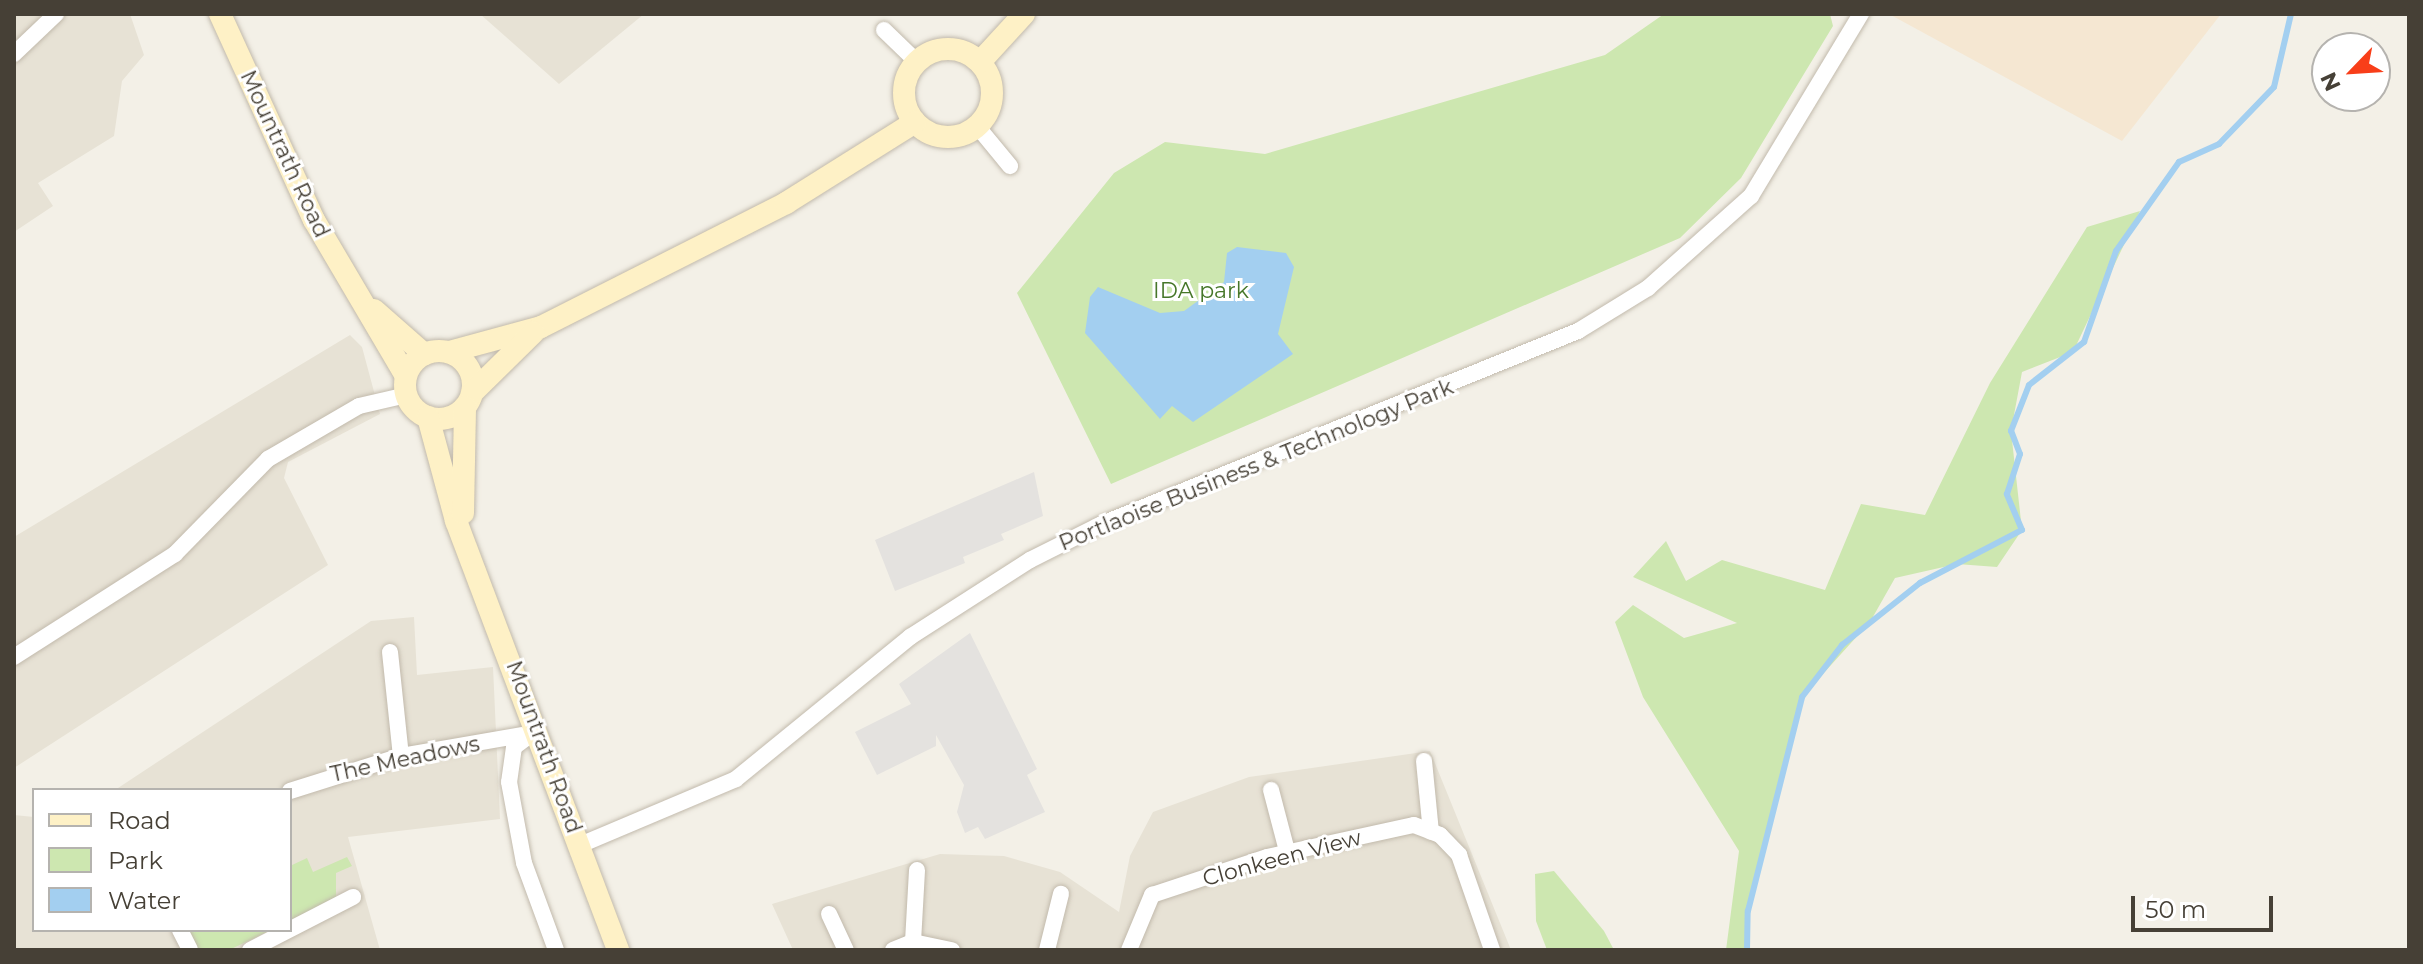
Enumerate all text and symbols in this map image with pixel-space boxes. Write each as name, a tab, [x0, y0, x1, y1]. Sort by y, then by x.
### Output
north arrow	[2311, 32, 2391, 112]
street label: Mountrath Road	[235, 66, 335, 242]
text: N	[2315, 68, 2347, 95]
park label: IDA park	[1153, 278, 1249, 304]
street label: Portlaoise Business & Technology Park	[1055, 374, 1457, 556]
street label: Mountrath Road	[501, 657, 587, 837]
street label: The Meadows	[328, 730, 482, 788]
legend	[32, 788, 292, 932]
text: Road	[108, 806, 171, 835]
street label: Clonkeen View	[1200, 824, 1364, 892]
text: Park	[108, 846, 163, 875]
scale bar	[2135, 880, 2277, 930]
text: Water	[108, 886, 181, 915]
text: 50 m	[2145, 895, 2206, 924]

